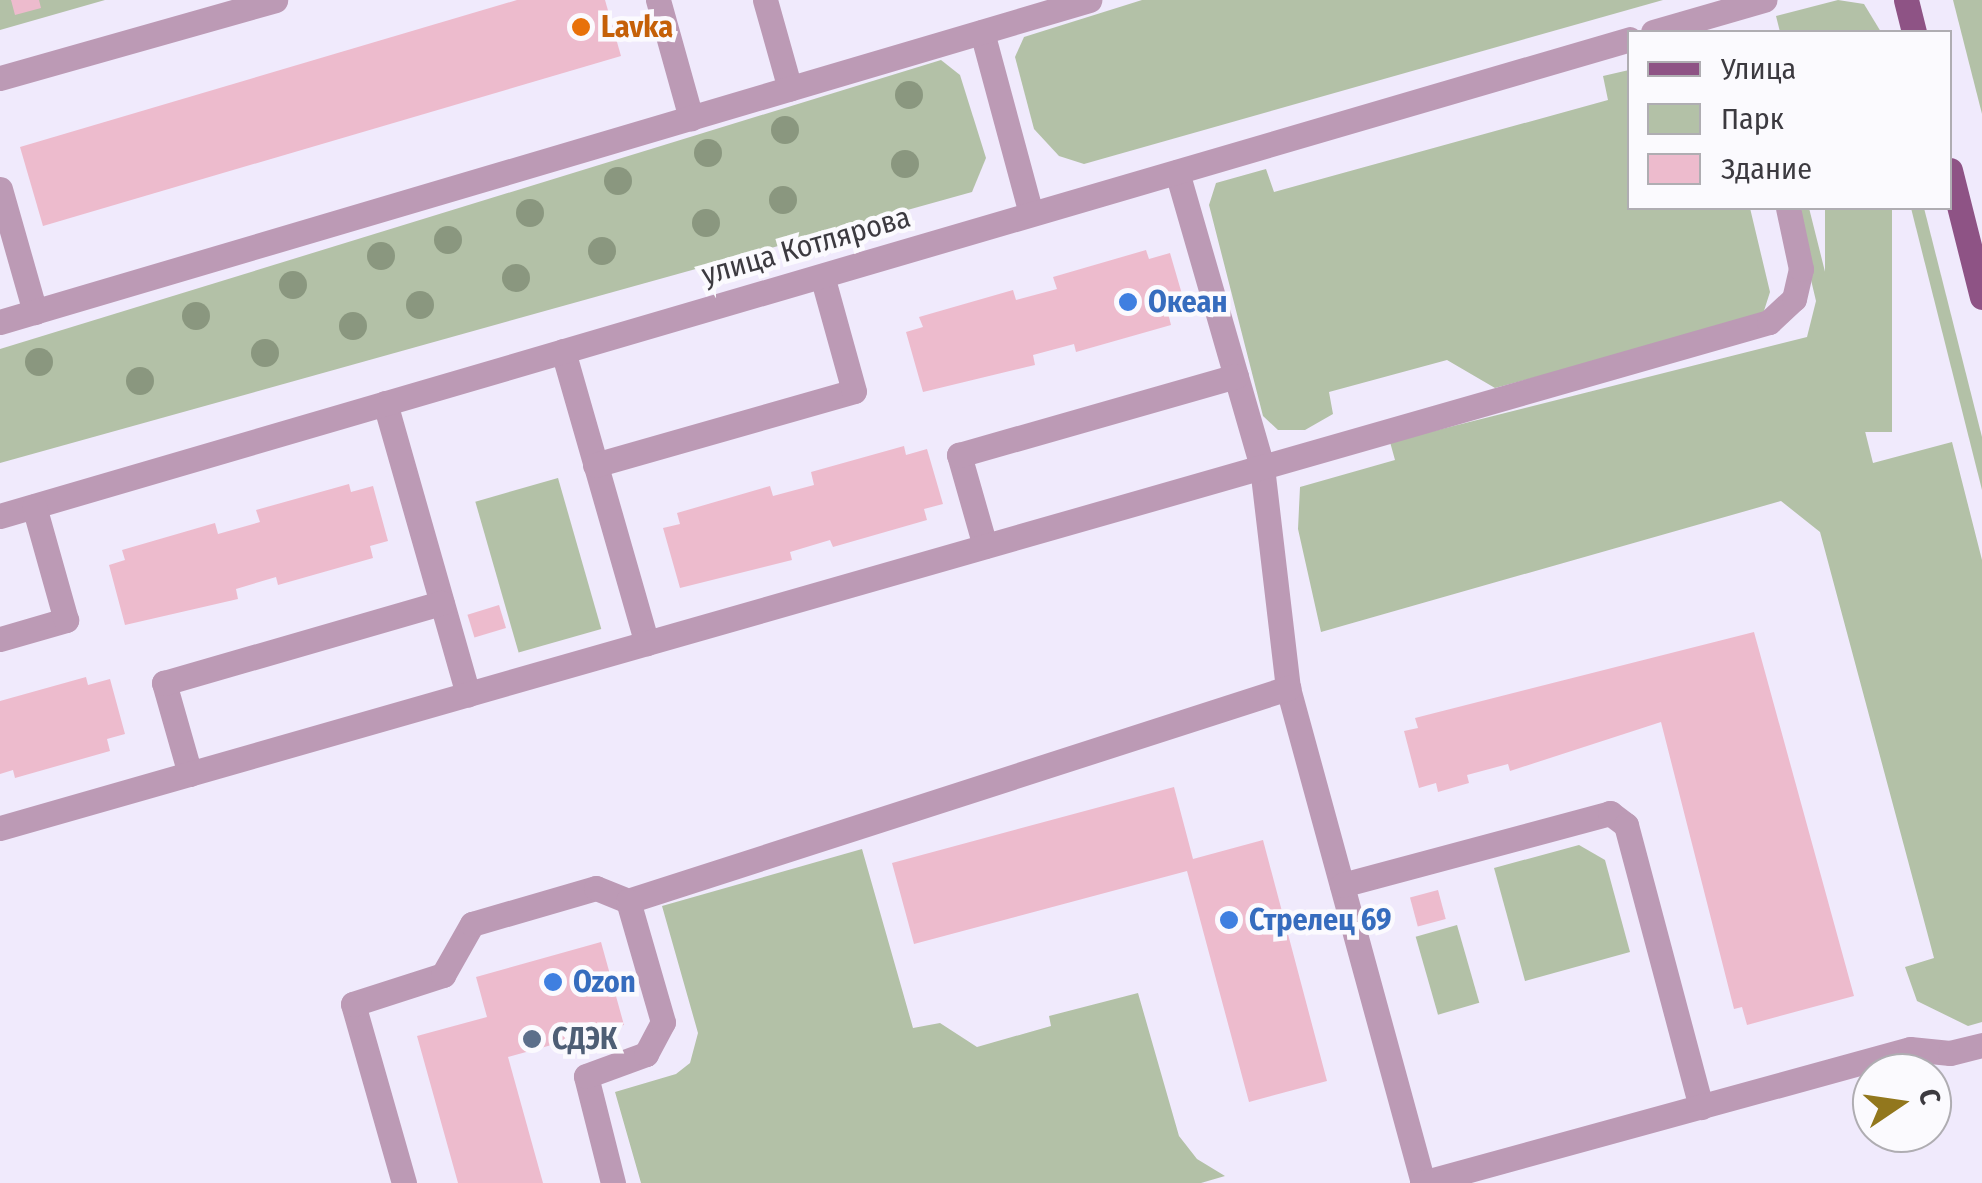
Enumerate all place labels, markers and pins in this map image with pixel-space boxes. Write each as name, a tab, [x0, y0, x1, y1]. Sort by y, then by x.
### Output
place label: Lavka	[601, 9, 673, 45]
marker: Lavka	[570, 16, 592, 38]
place label: Океан	[1148, 284, 1227, 320]
marker: Океан	[1117, 291, 1139, 313]
place label: Стрелец 69	[1249, 902, 1391, 938]
marker: Стрелец 69	[1218, 909, 1240, 931]
place label: Ozon	[573, 964, 636, 1000]
marker: Ozon	[542, 971, 564, 993]
place label: СДЭК	[552, 1021, 617, 1057]
marker: СДЭК	[521, 1028, 543, 1050]

